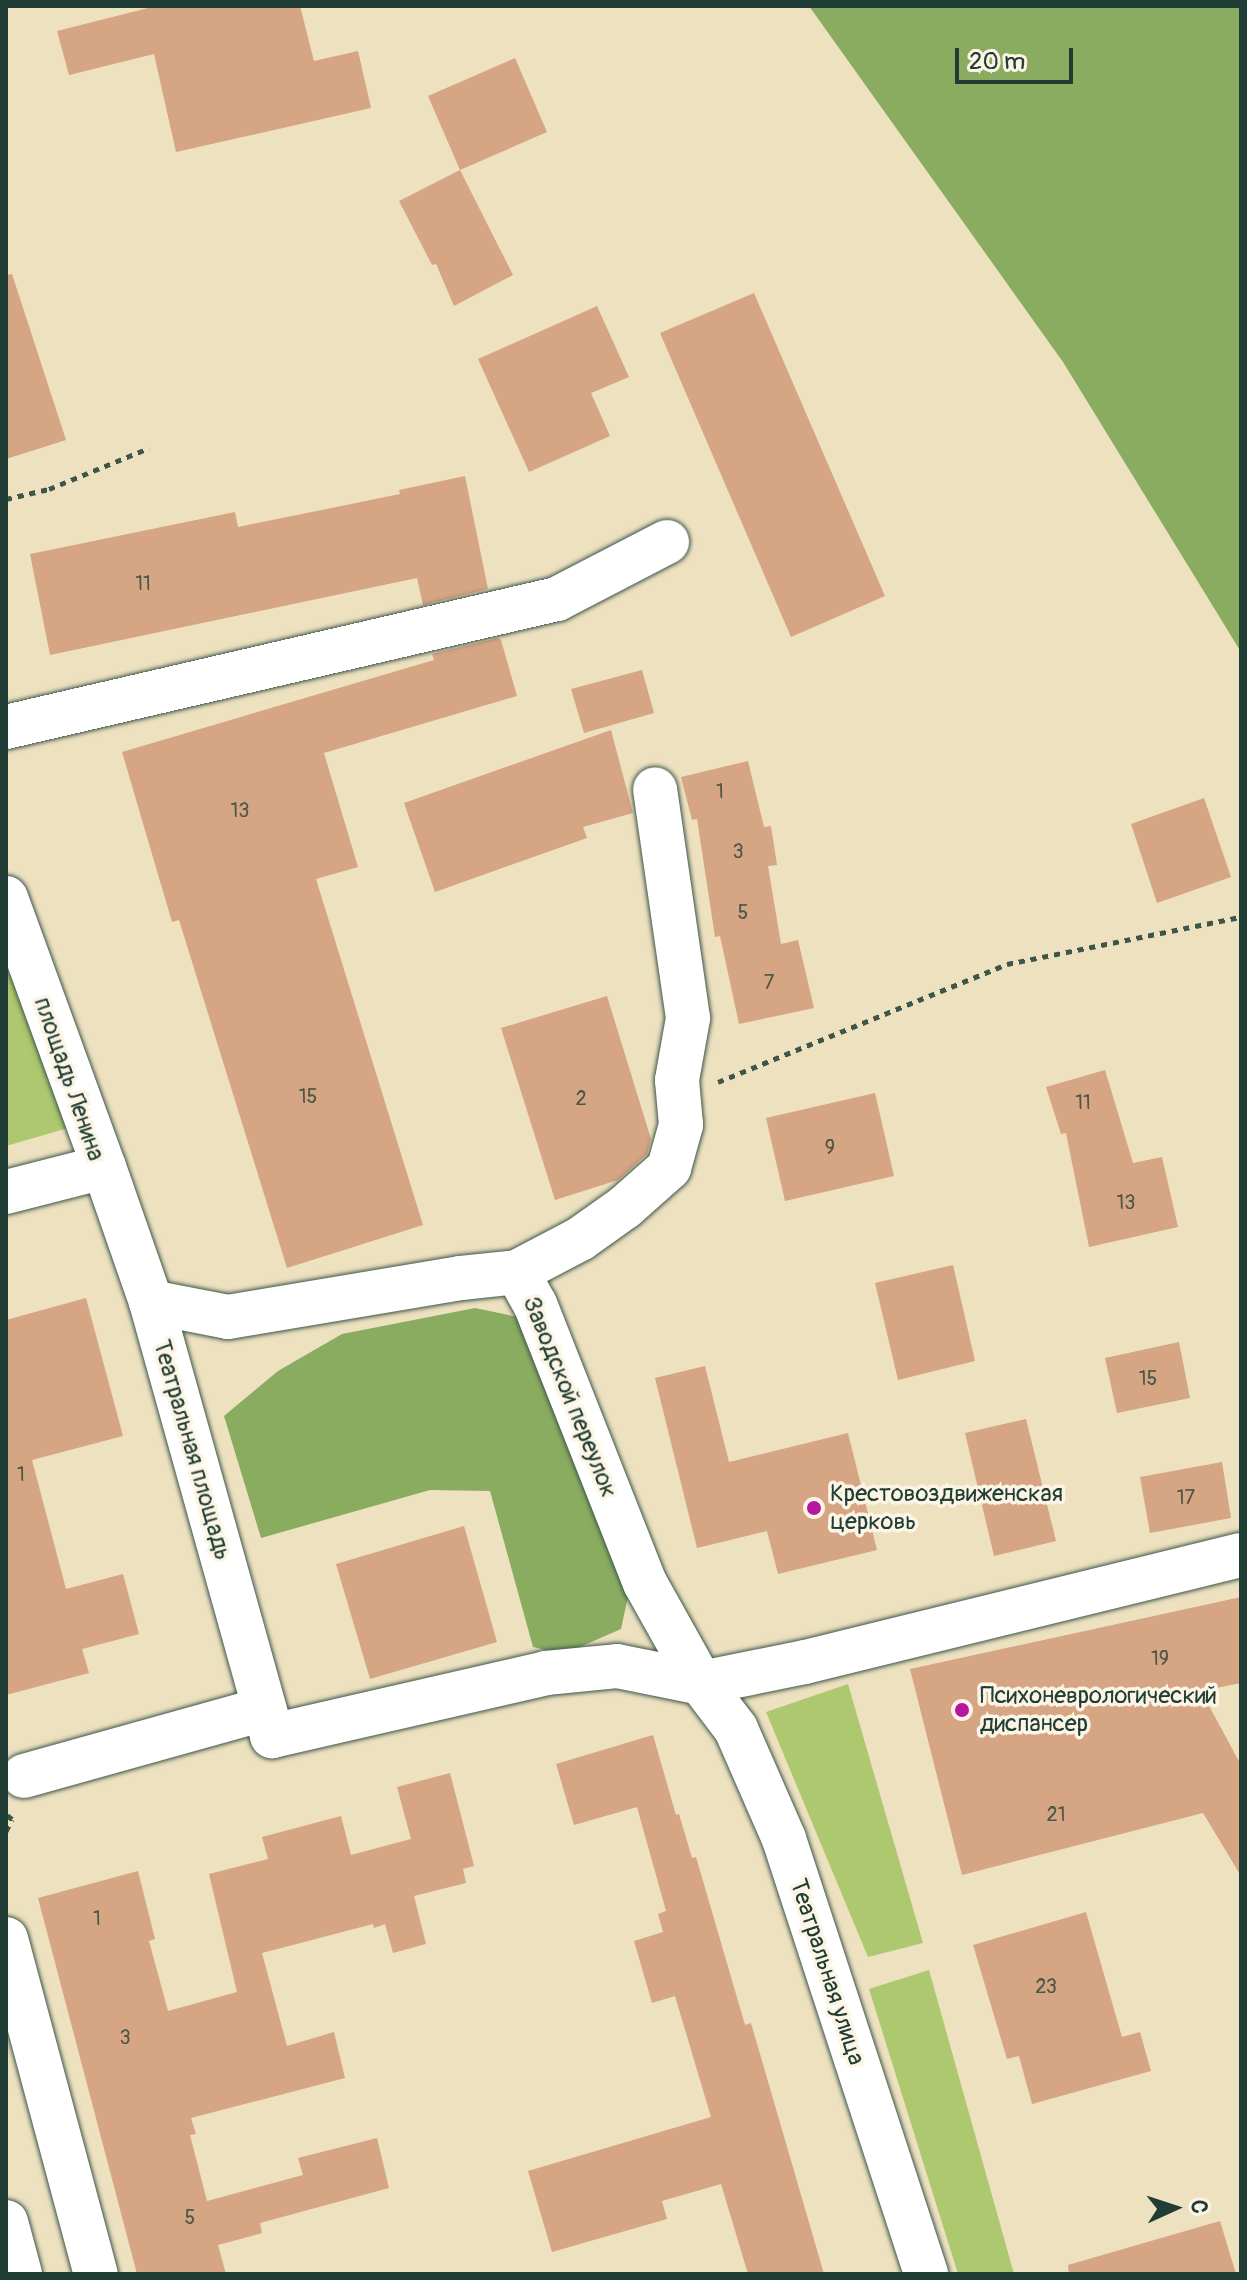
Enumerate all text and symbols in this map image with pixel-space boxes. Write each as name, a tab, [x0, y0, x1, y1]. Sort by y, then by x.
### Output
scale bar	[959, 32, 1077, 82]
text: 20 m	[969, 47, 1025, 76]
house number: 11	[135, 571, 151, 595]
house number: 1	[716, 779, 724, 803]
house number: 13	[231, 798, 249, 822]
house number: 3	[732, 839, 744, 863]
house number: 5	[738, 900, 748, 924]
house number: 7	[764, 970, 774, 994]
street label: площадь Ленина	[28, 993, 110, 1165]
house number: 15	[299, 1084, 317, 1108]
house number: 2	[575, 1086, 587, 1110]
house number: 11	[1075, 1090, 1091, 1114]
house number: 9	[825, 1135, 835, 1159]
house number: 13	[1117, 1190, 1135, 1214]
street label: Заводской переулок	[517, 1292, 623, 1502]
street label: Театральная площадь	[147, 1337, 237, 1563]
house number: 15	[1139, 1366, 1157, 1390]
house number: 1	[17, 1462, 25, 1486]
place label: Крестовоздвиженская церковь	[830, 1480, 1063, 1536]
house number: 17	[1177, 1485, 1195, 1509]
marker: Крестовоздвиженская церковь	[805, 1499, 823, 1517]
house number: 19	[1151, 1646, 1169, 1670]
place label: Психоневрологический диспансер	[980, 1682, 1217, 1738]
marker: Психоневрологический диспансер	[951, 1699, 973, 1721]
house number: 21	[1047, 1802, 1065, 1826]
street label: Театральная улица	[783, 1875, 871, 2069]
house number: 1	[93, 1906, 101, 1930]
house number: 23	[1035, 1974, 1057, 1998]
house number: 3	[119, 2025, 131, 2049]
north arrow	[1135, 2168, 1215, 2248]
text: С	[1185, 2199, 1213, 2214]
house number: 5	[185, 2205, 195, 2229]

